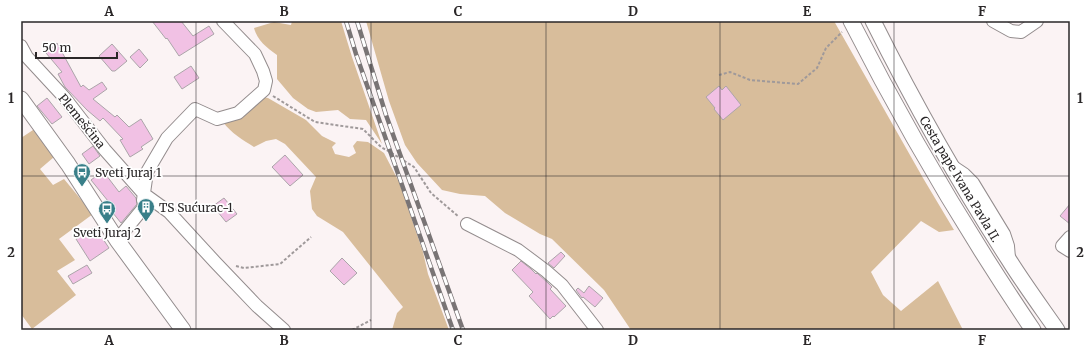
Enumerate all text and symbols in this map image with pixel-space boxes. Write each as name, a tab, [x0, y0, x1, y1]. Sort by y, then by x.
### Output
text: A	[103, 3, 114, 20]
text: B	[279, 3, 289, 20]
text: C	[454, 3, 463, 20]
text: D	[628, 3, 638, 20]
text: E	[803, 3, 812, 20]
text: F	[978, 3, 986, 20]
scale bar	[36, 34, 117, 60]
text: 50 m	[42, 40, 71, 55]
text: 1	[8, 90, 14, 107]
text: 1	[1077, 90, 1083, 107]
street label: Plemešćina	[55, 91, 109, 152]
street label: Cesta pape Ivana Pavla II.	[916, 113, 1004, 245]
bus stop icon: Sveti Juraj 1	[72, 162, 92, 187]
place label: Sveti Juraj 1	[95, 165, 162, 180]
building icon: TS Sućurac-1	[136, 197, 156, 222]
bus stop icon: Sveti Juraj 2	[97, 199, 117, 224]
place label: TS Sućurac-1	[159, 200, 234, 215]
place label: Sveti Juraj 2	[73, 225, 141, 240]
text: 2	[7, 244, 15, 261]
text: 2	[1076, 244, 1084, 261]
text: A	[103, 332, 114, 349]
text: B	[279, 332, 289, 349]
text: C	[454, 332, 463, 349]
text: D	[628, 332, 638, 349]
text: E	[803, 332, 812, 349]
text: F	[978, 332, 986, 349]

